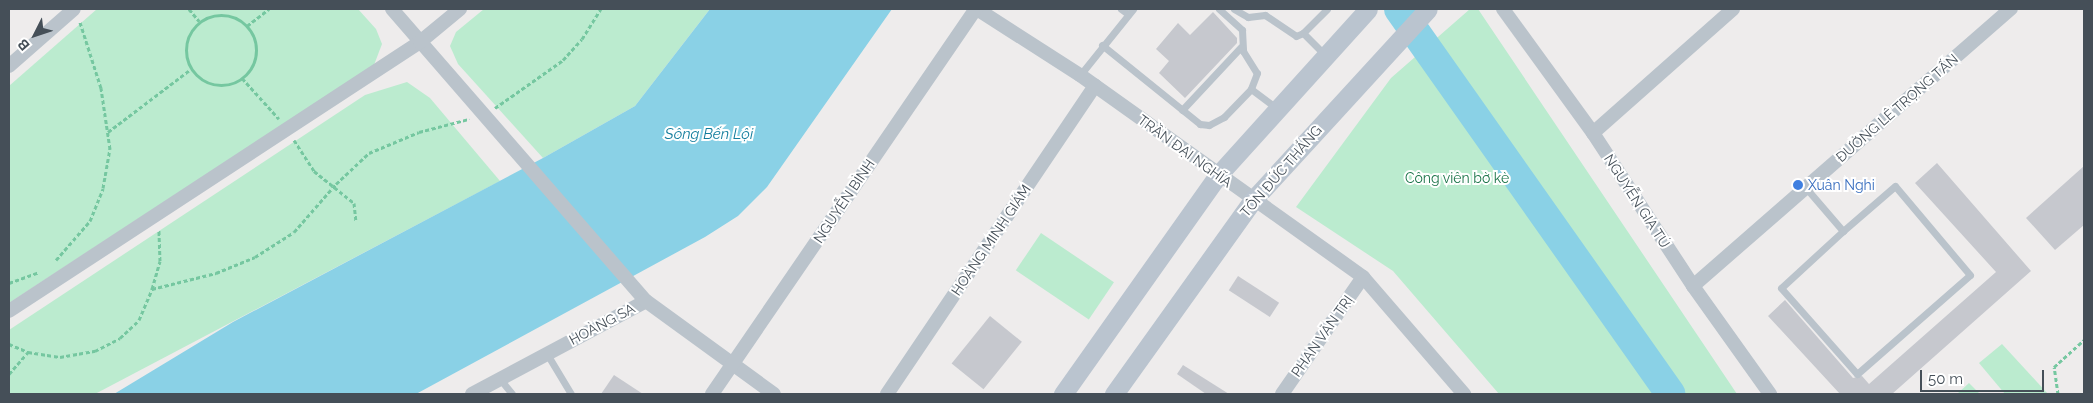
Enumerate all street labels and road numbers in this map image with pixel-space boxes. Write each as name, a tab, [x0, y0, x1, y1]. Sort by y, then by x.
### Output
street label: ĐƯỜNG LÊ TRỌNG TẤN	[1832, 50, 1962, 166]
street label: TRẦN ĐẠI NGHĨA	[1135, 111, 1235, 191]
street label: TÔN ĐỨC THẮNG	[1237, 122, 1325, 220]
street label: NGUYỄN GIA TÚ	[1600, 151, 1674, 251]
street label: NGUYỄN BÌNH	[810, 156, 878, 246]
street label: HOÀNG MINH GIÁM	[948, 181, 1034, 299]
street label: PHAN VĂN TRỊ	[1287, 292, 1357, 380]
street label: HOÀNG SA	[566, 300, 638, 348]

